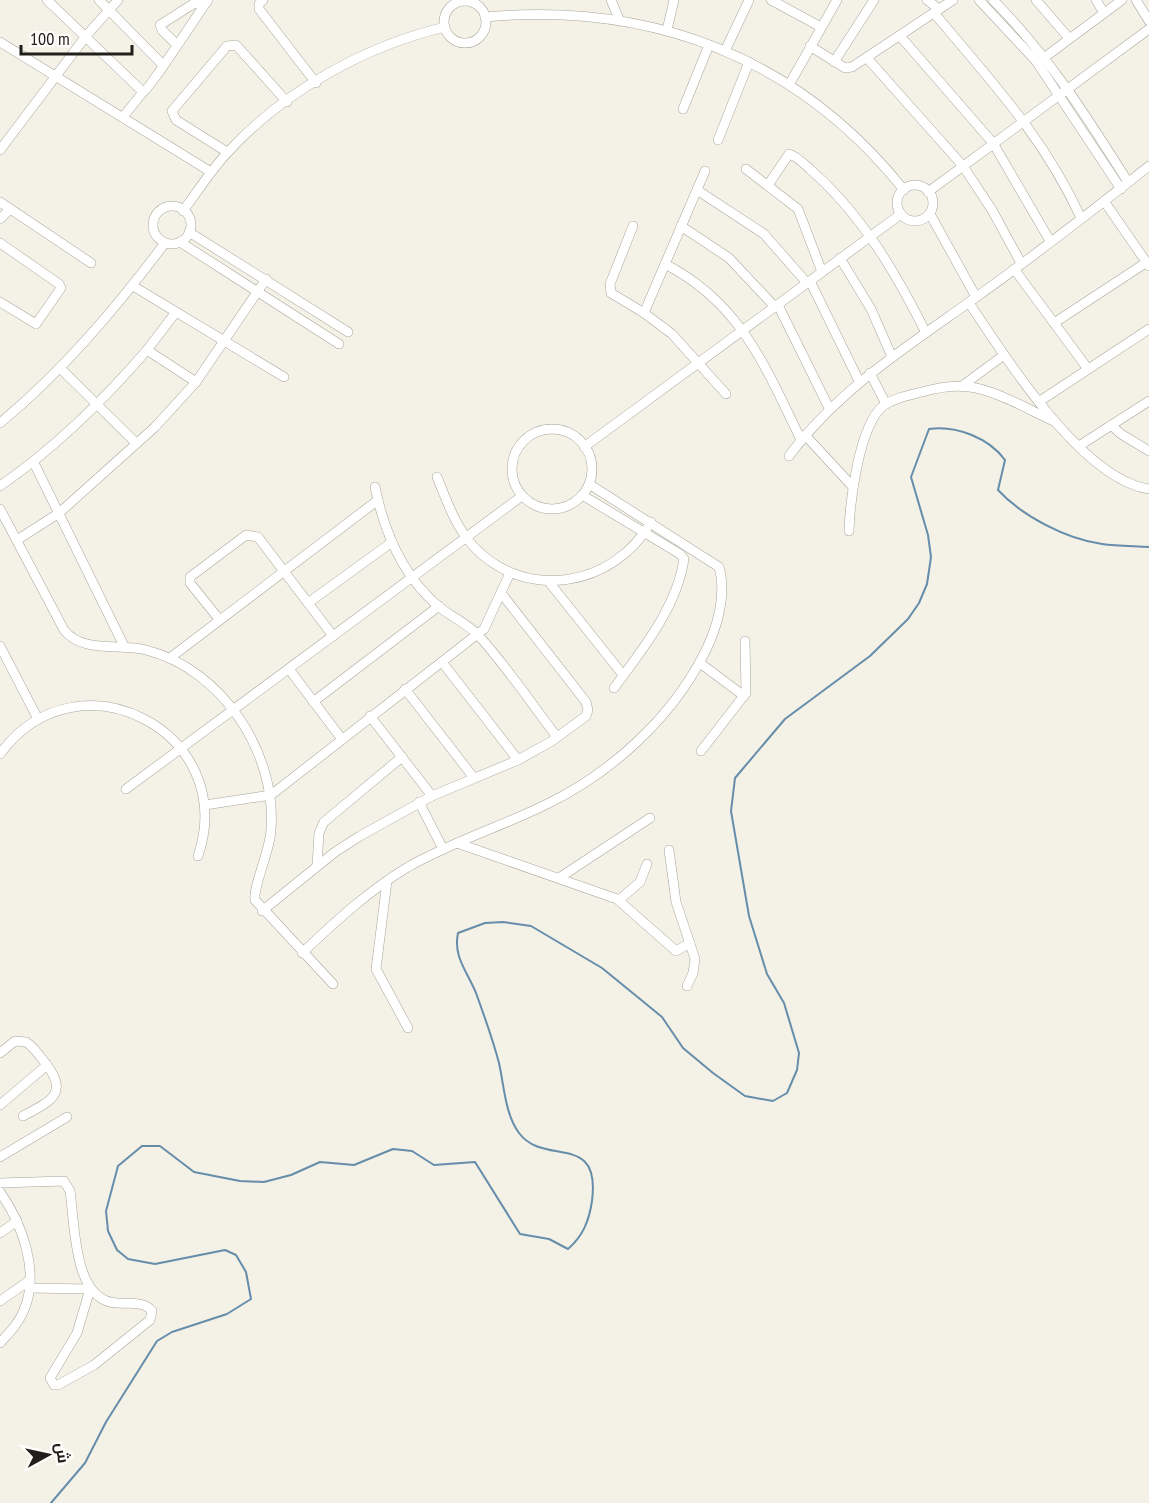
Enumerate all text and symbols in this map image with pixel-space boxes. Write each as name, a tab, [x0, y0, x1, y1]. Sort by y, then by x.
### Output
scale bar	[21, 18, 132, 56]
text: 100 m	[30, 27, 70, 50]
north arrow	[18, 1425, 78, 1485]
text: ش	[52, 1441, 74, 1464]

